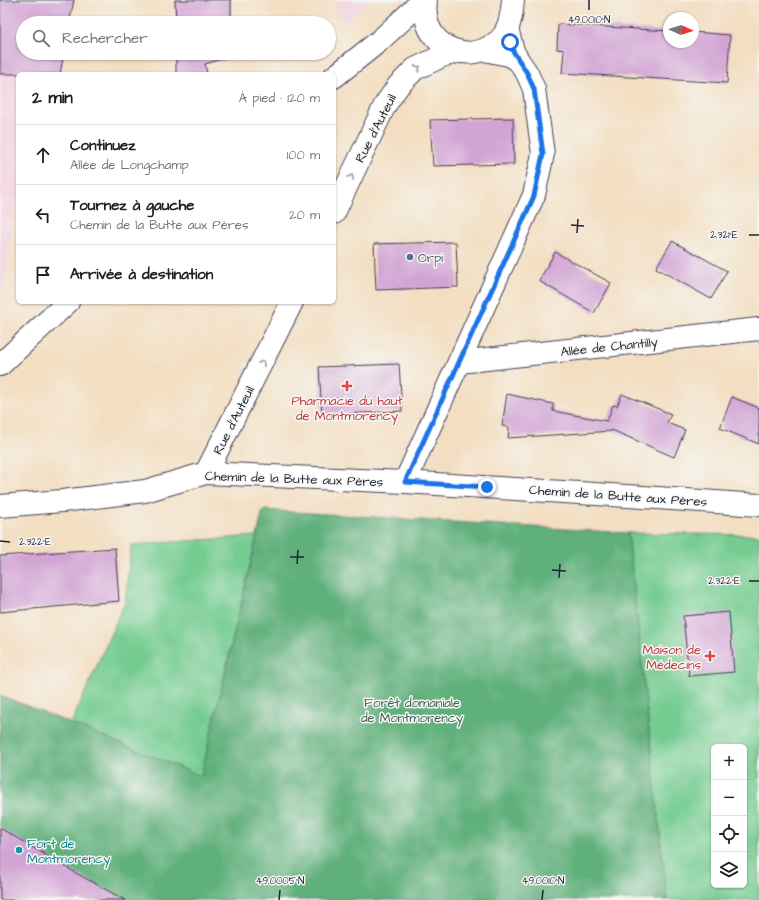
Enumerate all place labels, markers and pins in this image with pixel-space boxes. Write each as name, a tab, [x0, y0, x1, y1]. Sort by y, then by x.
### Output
place label: Orpi	[418, 249, 443, 267]
marker: Orpi	[405, 252, 415, 262]
marker: Pharmacie du haut de Montmorency	[342, 381, 352, 391]
place label: Pharmacie du haut de Montmorency	[291, 392, 403, 426]
place label: Maison de Médecins	[642, 641, 701, 674]
marker: Maison de Médecins	[704, 650, 716, 662]
place label: Fort de Montmorency	[27, 835, 110, 869]
marker: Fort de Montmorency	[14, 845, 24, 855]

